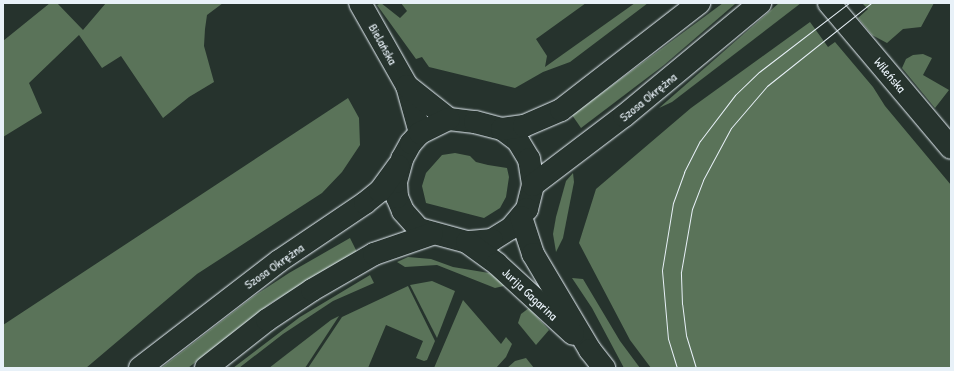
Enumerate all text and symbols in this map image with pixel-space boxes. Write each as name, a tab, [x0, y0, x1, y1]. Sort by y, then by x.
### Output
street label: Bielańska	[365, 21, 401, 67]
street label: Wileńska	[871, 54, 909, 96]
street label: Szosa Okrężna	[616, 69, 680, 125]
street label: Szosa Okrężna	[241, 240, 307, 292]
street label: Jurija Gagarina	[499, 264, 561, 324]

